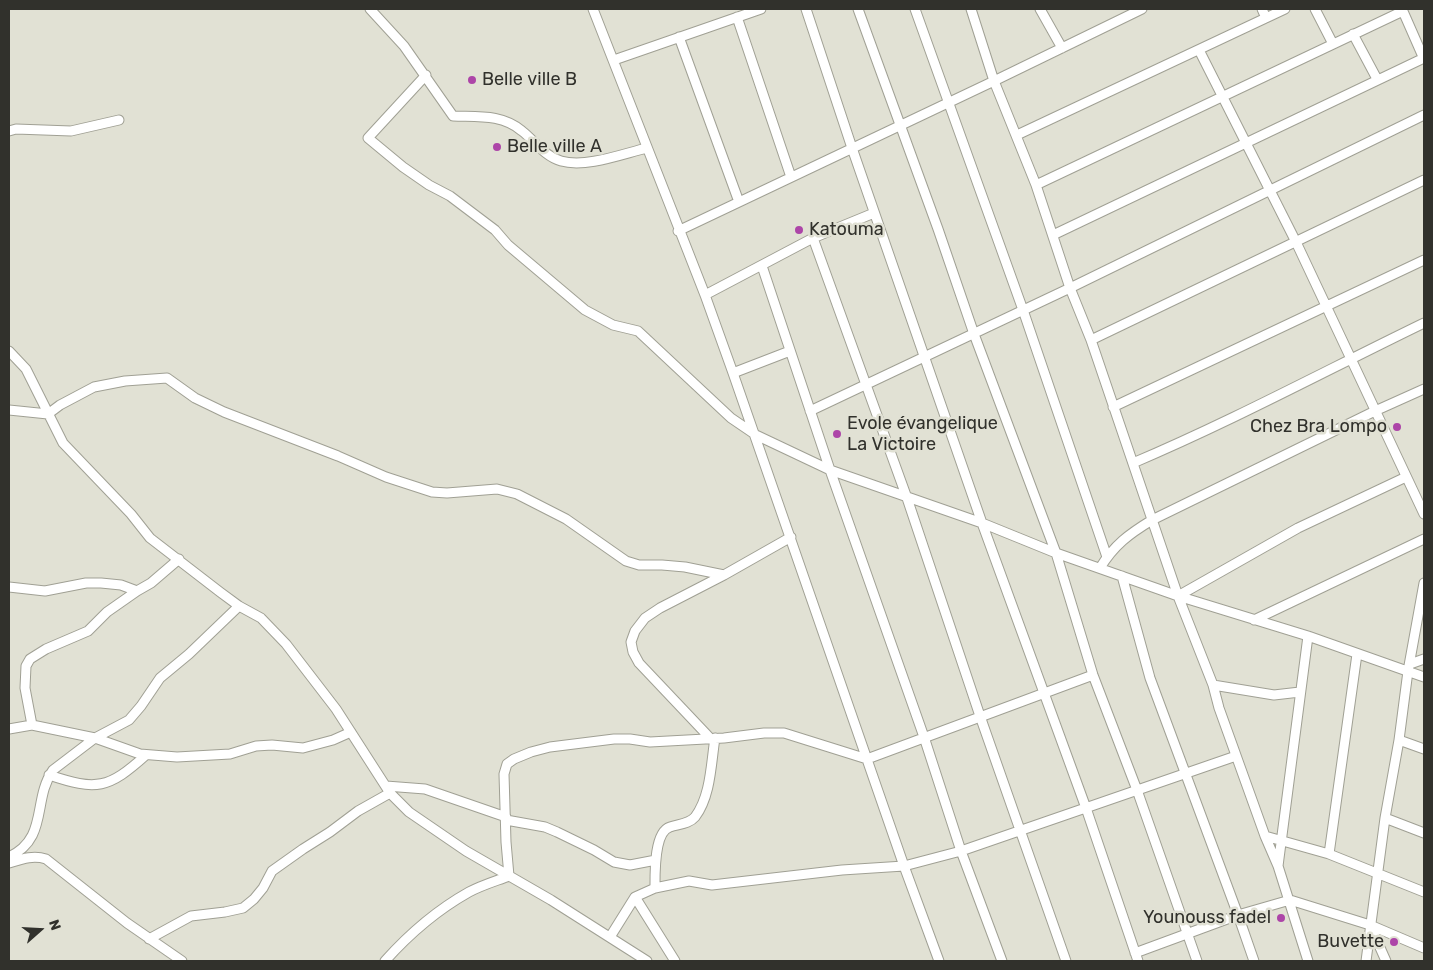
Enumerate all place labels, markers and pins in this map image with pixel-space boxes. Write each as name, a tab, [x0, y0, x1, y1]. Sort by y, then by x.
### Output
place label: Belle ville B	[482, 69, 577, 91]
marker: Belle ville B	[466, 74, 478, 86]
place label: Belle ville A	[507, 136, 602, 158]
marker: Belle ville A	[491, 141, 503, 153]
place label: Katouma	[809, 219, 884, 241]
marker: Katouma	[793, 224, 805, 236]
place label: Evole évangelique La Victoire	[847, 413, 998, 456]
place label: Chez Bra Lompo	[1250, 416, 1387, 438]
marker: Chez Bra Lompo	[1391, 421, 1403, 433]
marker: Evole évangelique La Victoire	[831, 428, 843, 440]
place label: Younouss fadel	[1143, 907, 1271, 929]
marker: Younouss fadel	[1275, 912, 1287, 924]
place label: Buvette	[1317, 931, 1384, 953]
marker: Buvette	[1388, 936, 1400, 948]

